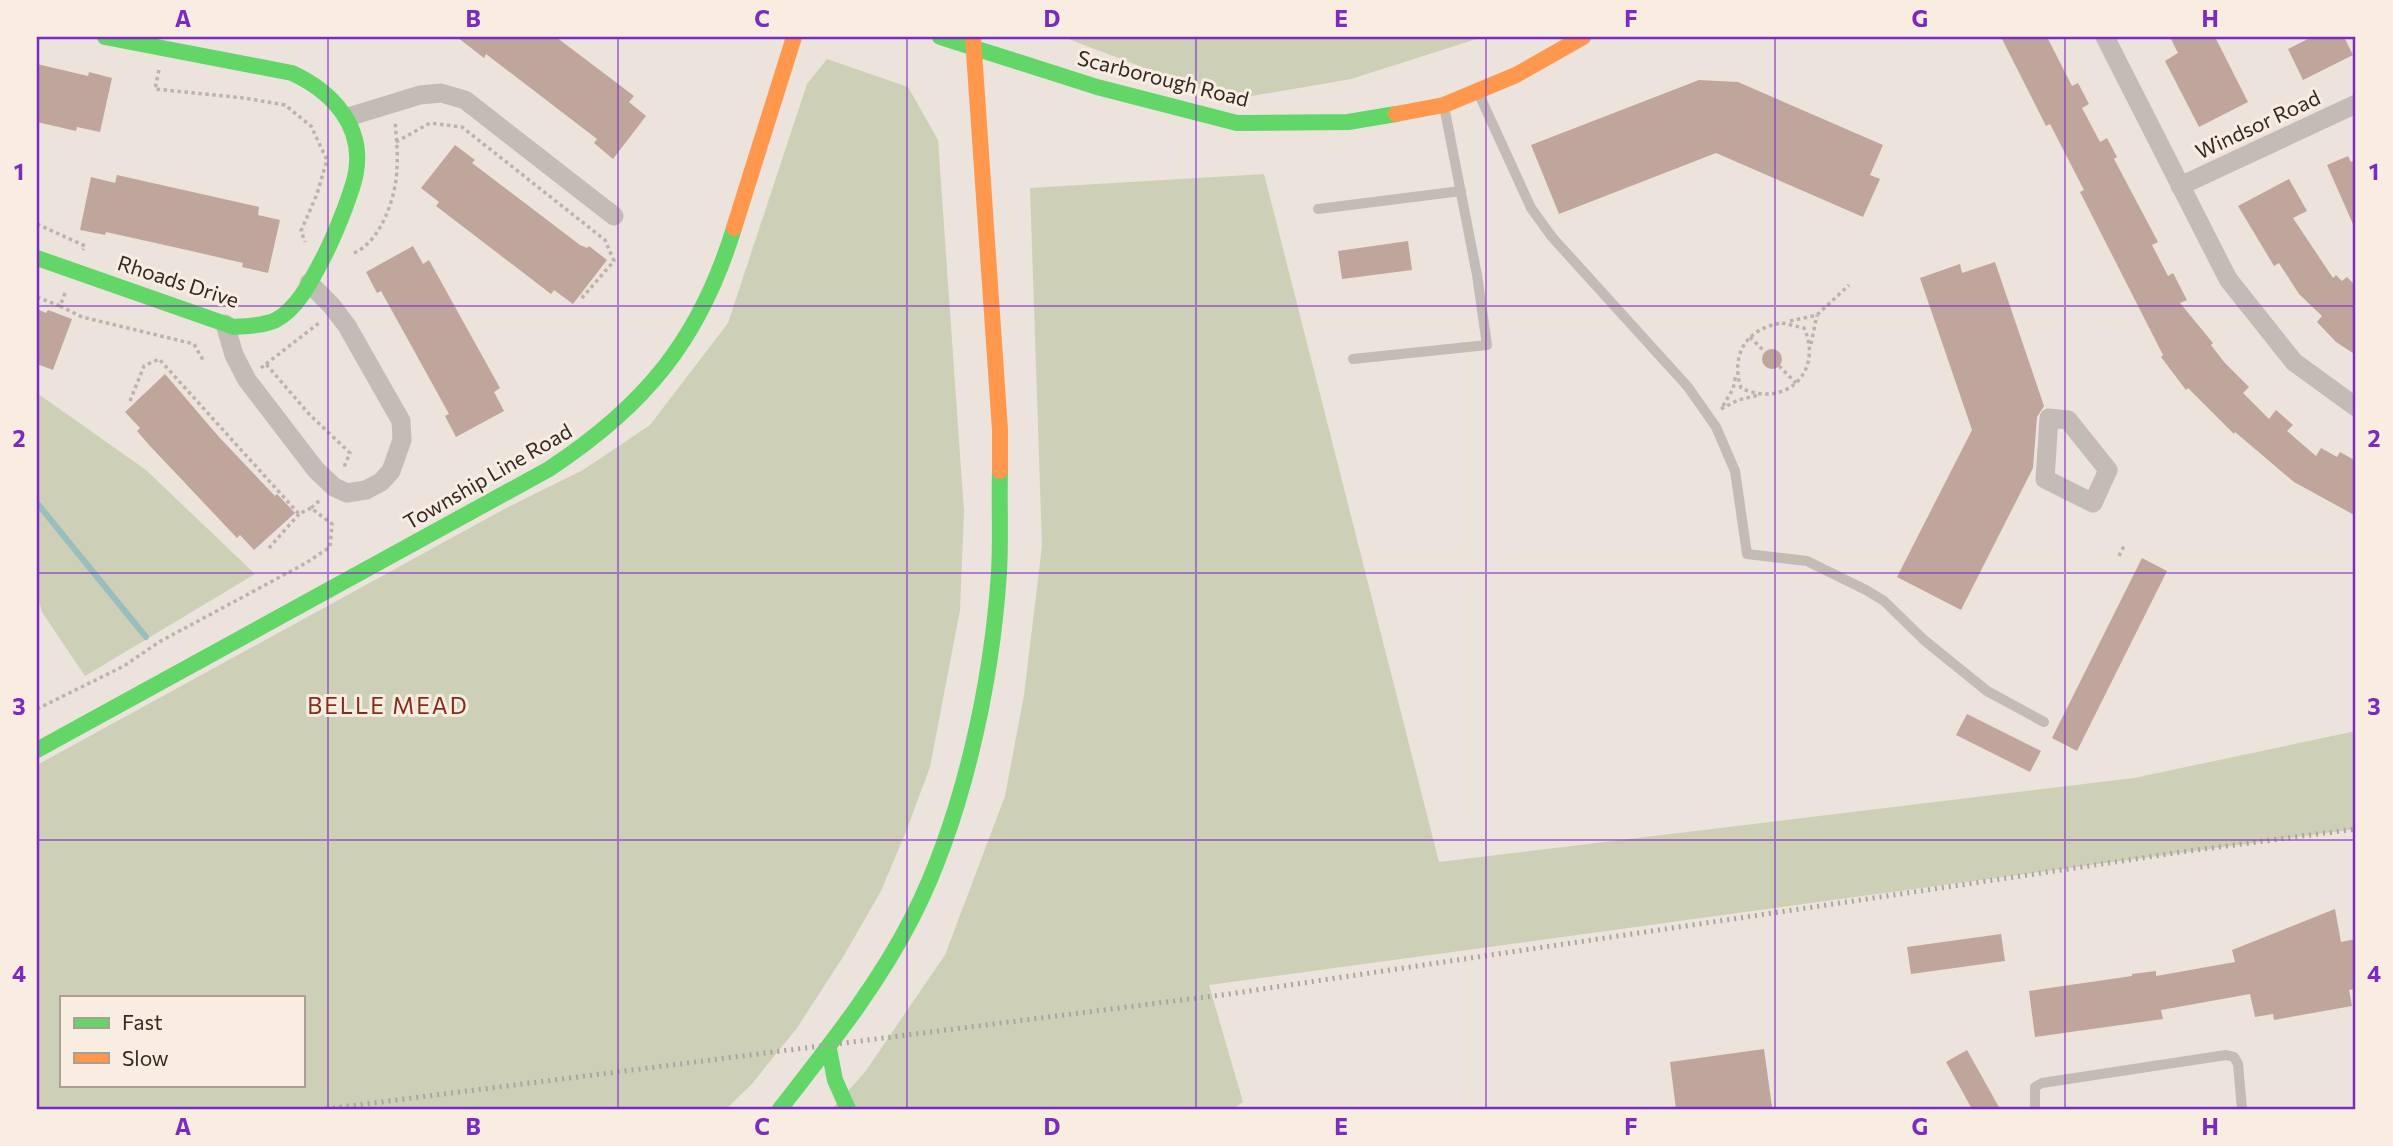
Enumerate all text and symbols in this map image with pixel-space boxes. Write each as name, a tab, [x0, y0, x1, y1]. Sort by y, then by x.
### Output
text: A	[175, 4, 192, 32]
text: B	[465, 4, 481, 32]
text: C	[754, 4, 770, 32]
text: D	[1044, 4, 1061, 32]
text: E	[1334, 4, 1348, 32]
text: F	[1624, 4, 1638, 32]
text: G	[1912, 4, 1928, 32]
text: H	[2201, 4, 2219, 32]
street label: Scarborough Road	[1075, 44, 1252, 111]
street label: Windsor Road	[2191, 84, 2324, 163]
text: 1	[14, 157, 24, 185]
text: 1	[2369, 157, 2379, 185]
street label: Rhoads Drive	[115, 249, 242, 312]
street label: Township Line Road	[399, 417, 576, 534]
text: 2	[12, 424, 26, 452]
text: 2	[2367, 424, 2381, 452]
district label: BELLE MEAD	[307, 691, 469, 719]
text: 3	[12, 692, 26, 720]
text: 3	[2367, 692, 2381, 720]
text: 4	[12, 959, 26, 987]
text: 4	[2367, 959, 2381, 987]
legend	[60, 996, 304, 1086]
text: Fast	[122, 1009, 163, 1034]
text: Slow	[122, 1045, 169, 1070]
text: A	[175, 1112, 192, 1140]
text: B	[465, 1112, 481, 1140]
text: C	[754, 1112, 770, 1140]
text: D	[1044, 1112, 1061, 1140]
text: E	[1334, 1112, 1348, 1140]
text: F	[1624, 1112, 1638, 1140]
text: G	[1912, 1112, 1928, 1140]
text: H	[2201, 1112, 2219, 1140]

